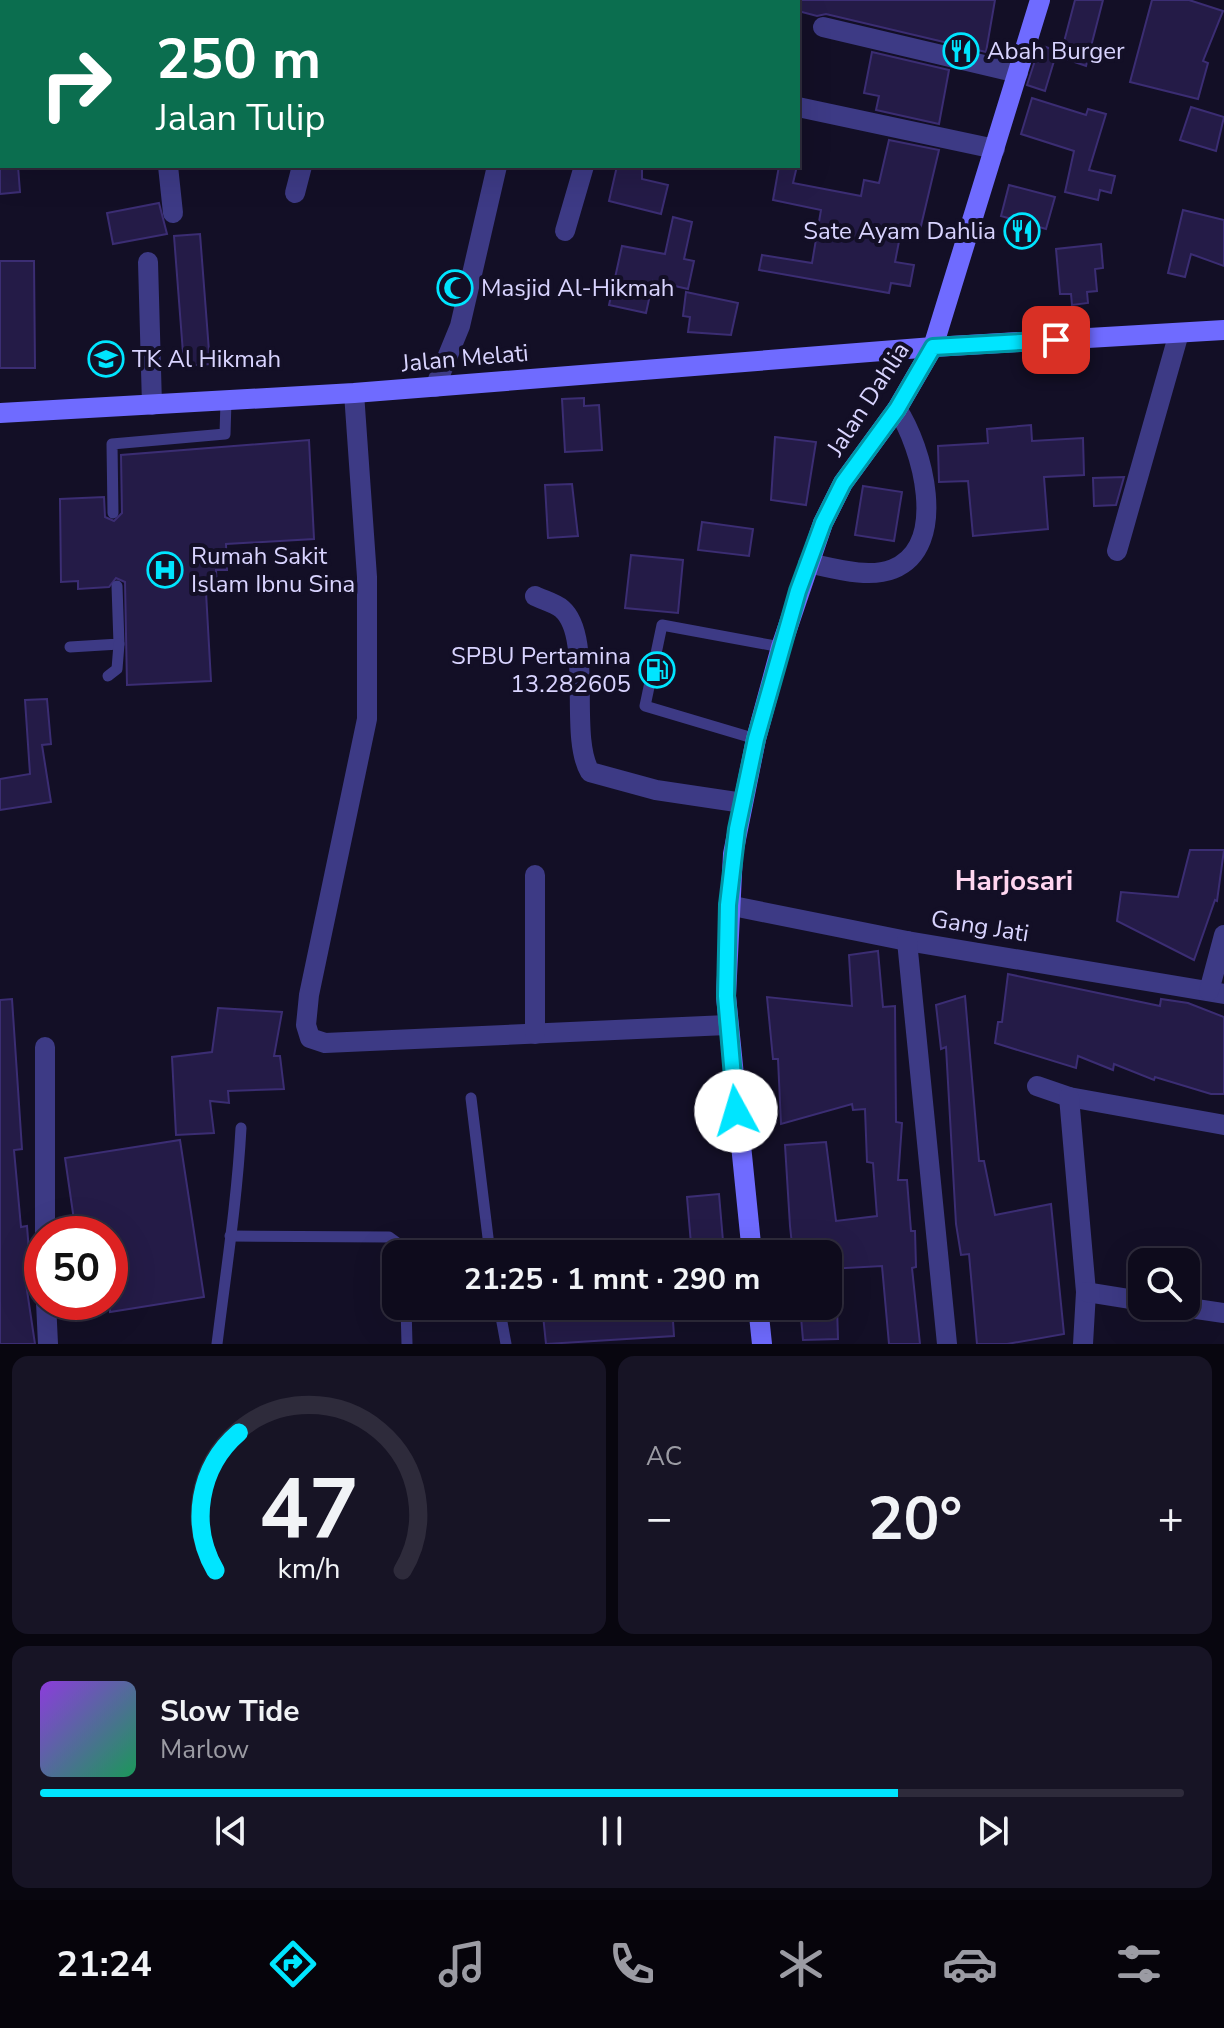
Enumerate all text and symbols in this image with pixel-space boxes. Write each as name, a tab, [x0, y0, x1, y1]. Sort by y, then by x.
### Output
text: 250 m	[156, 21, 321, 98]
icon: right	[24, 32, 128, 136]
restaurant icon: Abah Burger	[942, 32, 980, 70]
place label: Abah Burger	[987, 35, 1125, 67]
text: Jalan Tulip	[156, 94, 325, 143]
restaurant icon: Sate Ayam Dahlia	[1003, 212, 1041, 250]
place label: Sate Ayam Dahlia	[803, 215, 996, 247]
mosque icon: Masjid Al-Hikmah	[436, 269, 474, 307]
place label: Masjid Al-Hikmah	[481, 272, 675, 304]
pin	[1022, 306, 1090, 374]
icon: arrive	[1034, 318, 1078, 362]
street label: Jalan Dahlia	[819, 336, 917, 463]
street label: Jalan Melati	[399, 337, 530, 380]
school or university icon: TK Al Hikmah	[87, 340, 125, 378]
place label: TK Al Hikmah	[132, 343, 281, 375]
place label: Rumah Sakit Islam Ibnu Sina	[191, 540, 355, 600]
hospital icon: Rumah Sakit Islam Ibnu Sina	[146, 551, 184, 589]
place label: SPBU Pertamina 13.282605	[451, 640, 631, 700]
fuel station icon: SPBU Pertamina 13.282605	[638, 651, 676, 689]
district label: Harjosari	[955, 862, 1073, 900]
street label: Gang Jati	[929, 902, 1031, 950]
position arrow	[694, 1069, 778, 1153]
speed limit sign: 50	[24, 1216, 128, 1320]
map controls	[1128, 1248, 1200, 1320]
button: search	[1128, 1248, 1200, 1320]
text: 21:25 · 1 mnt · 290 m	[464, 1259, 760, 1300]
text: AC	[646, 1439, 682, 1474]
text: 47	[259, 1453, 359, 1566]
text: 20°	[868, 1478, 962, 1560]
text: −	[646, 1489, 672, 1549]
text: +	[1158, 1489, 1184, 1549]
text: km/h	[278, 1549, 340, 1588]
text: Slow Tide	[160, 1691, 300, 1732]
text: Marlow	[160, 1732, 249, 1767]
icon: previous	[209, 1809, 253, 1853]
icon: pause	[590, 1809, 634, 1853]
icon: next	[971, 1809, 1015, 1853]
icon: directions	[265, 1936, 321, 1992]
icon: music	[434, 1936, 490, 1992]
icon: phone	[604, 1936, 660, 1992]
icon: climate	[773, 1936, 829, 1992]
icon: car	[942, 1936, 998, 1992]
icon: filters	[1111, 1936, 1167, 1992]
text: 21:24	[57, 1940, 152, 1989]

